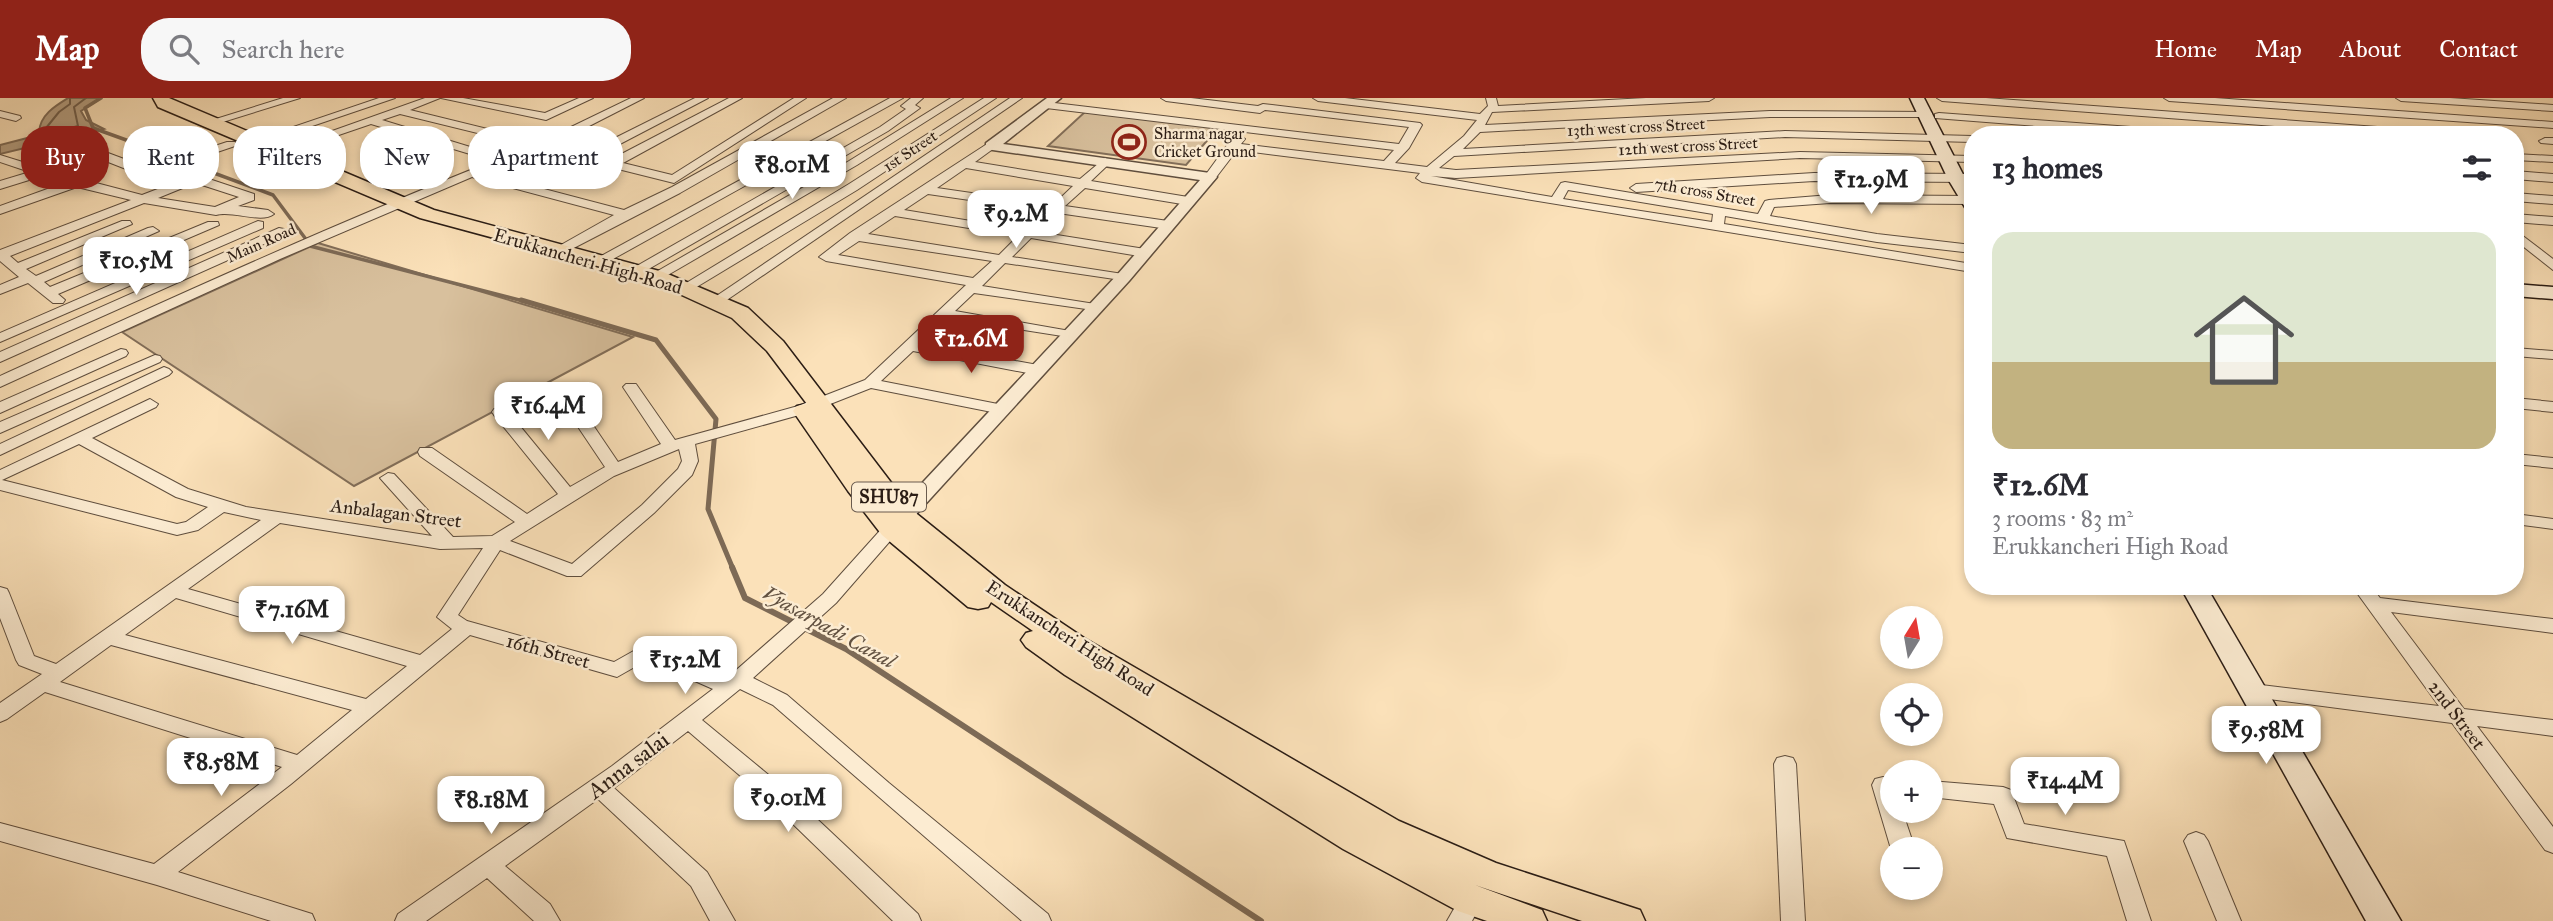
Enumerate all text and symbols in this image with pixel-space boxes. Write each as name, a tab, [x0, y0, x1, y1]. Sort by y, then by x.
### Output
search box	[141, 18, 631, 81]
text: Map	[35, 29, 99, 69]
icon: search	[165, 30, 203, 68]
text: Search here	[221, 33, 345, 65]
text: Home	[2154, 34, 2217, 64]
text: Map	[2255, 34, 2302, 64]
text: About	[2340, 34, 2401, 64]
text: Contact	[2439, 34, 2518, 64]
street label: 13th west cross Street	[1566, 114, 1706, 140]
sports icon: Sharma nagar Cricket Ground	[1110, 123, 1148, 161]
place label: Sharma nagar Cricket Ground	[1154, 124, 1256, 161]
chip: Buy	[21, 126, 109, 189]
chip: Rent	[123, 126, 219, 189]
chip: Filters	[233, 126, 346, 189]
chip: New	[360, 126, 454, 189]
chip: Apartment	[468, 126, 623, 189]
street label: 1st Street	[879, 126, 941, 176]
street label: 12th west cross Street	[1618, 133, 1759, 159]
pin: ₹8.01M	[735, 141, 849, 201]
icon: filters	[2458, 149, 2496, 187]
text: ₹8.01M	[754, 150, 830, 178]
text: 13 homes	[1992, 150, 2103, 186]
pin: ₹12.9M	[1814, 156, 1928, 216]
text: ₹12.9M	[1834, 165, 1908, 193]
street label: 7th cross Street	[1653, 174, 1757, 210]
pin: ₹9.2M	[967, 190, 1065, 250]
text: ₹9.2M	[983, 199, 1049, 227]
street label: Main Road	[223, 219, 299, 267]
street label: Erukkancheri High Road	[491, 223, 686, 300]
pin: ₹10.5M	[79, 238, 193, 297]
text: ₹10.5M	[99, 246, 173, 274]
icon: home	[2181, 277, 2307, 403]
pin: ₹12.6M	[914, 316, 1028, 375]
text: ₹12.6M	[934, 324, 1008, 352]
pin: ₹16.4M	[491, 382, 605, 442]
text: ₹16.4M	[510, 391, 586, 419]
text: ₹12.6M	[1992, 467, 2089, 503]
road number: SHU87	[852, 482, 926, 512]
street label: Anbalagan Street	[328, 493, 463, 533]
text: 3 rooms · 83 m²	[1992, 504, 2133, 532]
text: Erukkancheri High Road	[1992, 532, 2229, 560]
street label: Erukkancheri High Road	[981, 575, 1159, 702]
water label: Vyasarpadi Canal	[758, 580, 902, 675]
pin: ₹7.16M	[235, 587, 349, 646]
text: ₹7.16M	[255, 595, 329, 623]
north arrow	[1880, 606, 1942, 668]
map controls	[1880, 606, 1943, 900]
street label: 16th Street	[504, 629, 593, 673]
pin: ₹15.2M	[628, 636, 742, 696]
text: ₹15.2M	[649, 645, 721, 673]
street label: 2nd Street	[2424, 676, 2491, 754]
button: locate	[1880, 683, 1943, 746]
pin: ₹9.58M	[2209, 706, 2323, 766]
text: ₹9.58M	[2228, 715, 2304, 743]
street label: Anna salai	[581, 725, 675, 805]
pin: ₹8.58M	[164, 738, 278, 798]
text: ₹8.58M	[183, 747, 259, 775]
pin: ₹14.4M	[2008, 758, 2122, 817]
button: +	[1880, 760, 1943, 823]
text: ₹14.4M	[2026, 766, 2104, 794]
pin: ₹9.01M	[731, 774, 845, 834]
pin: ₹8.18M	[434, 776, 548, 836]
text: ₹9.01M	[750, 783, 826, 811]
text: ₹8.18M	[453, 785, 529, 813]
button: −	[1880, 837, 1943, 900]

